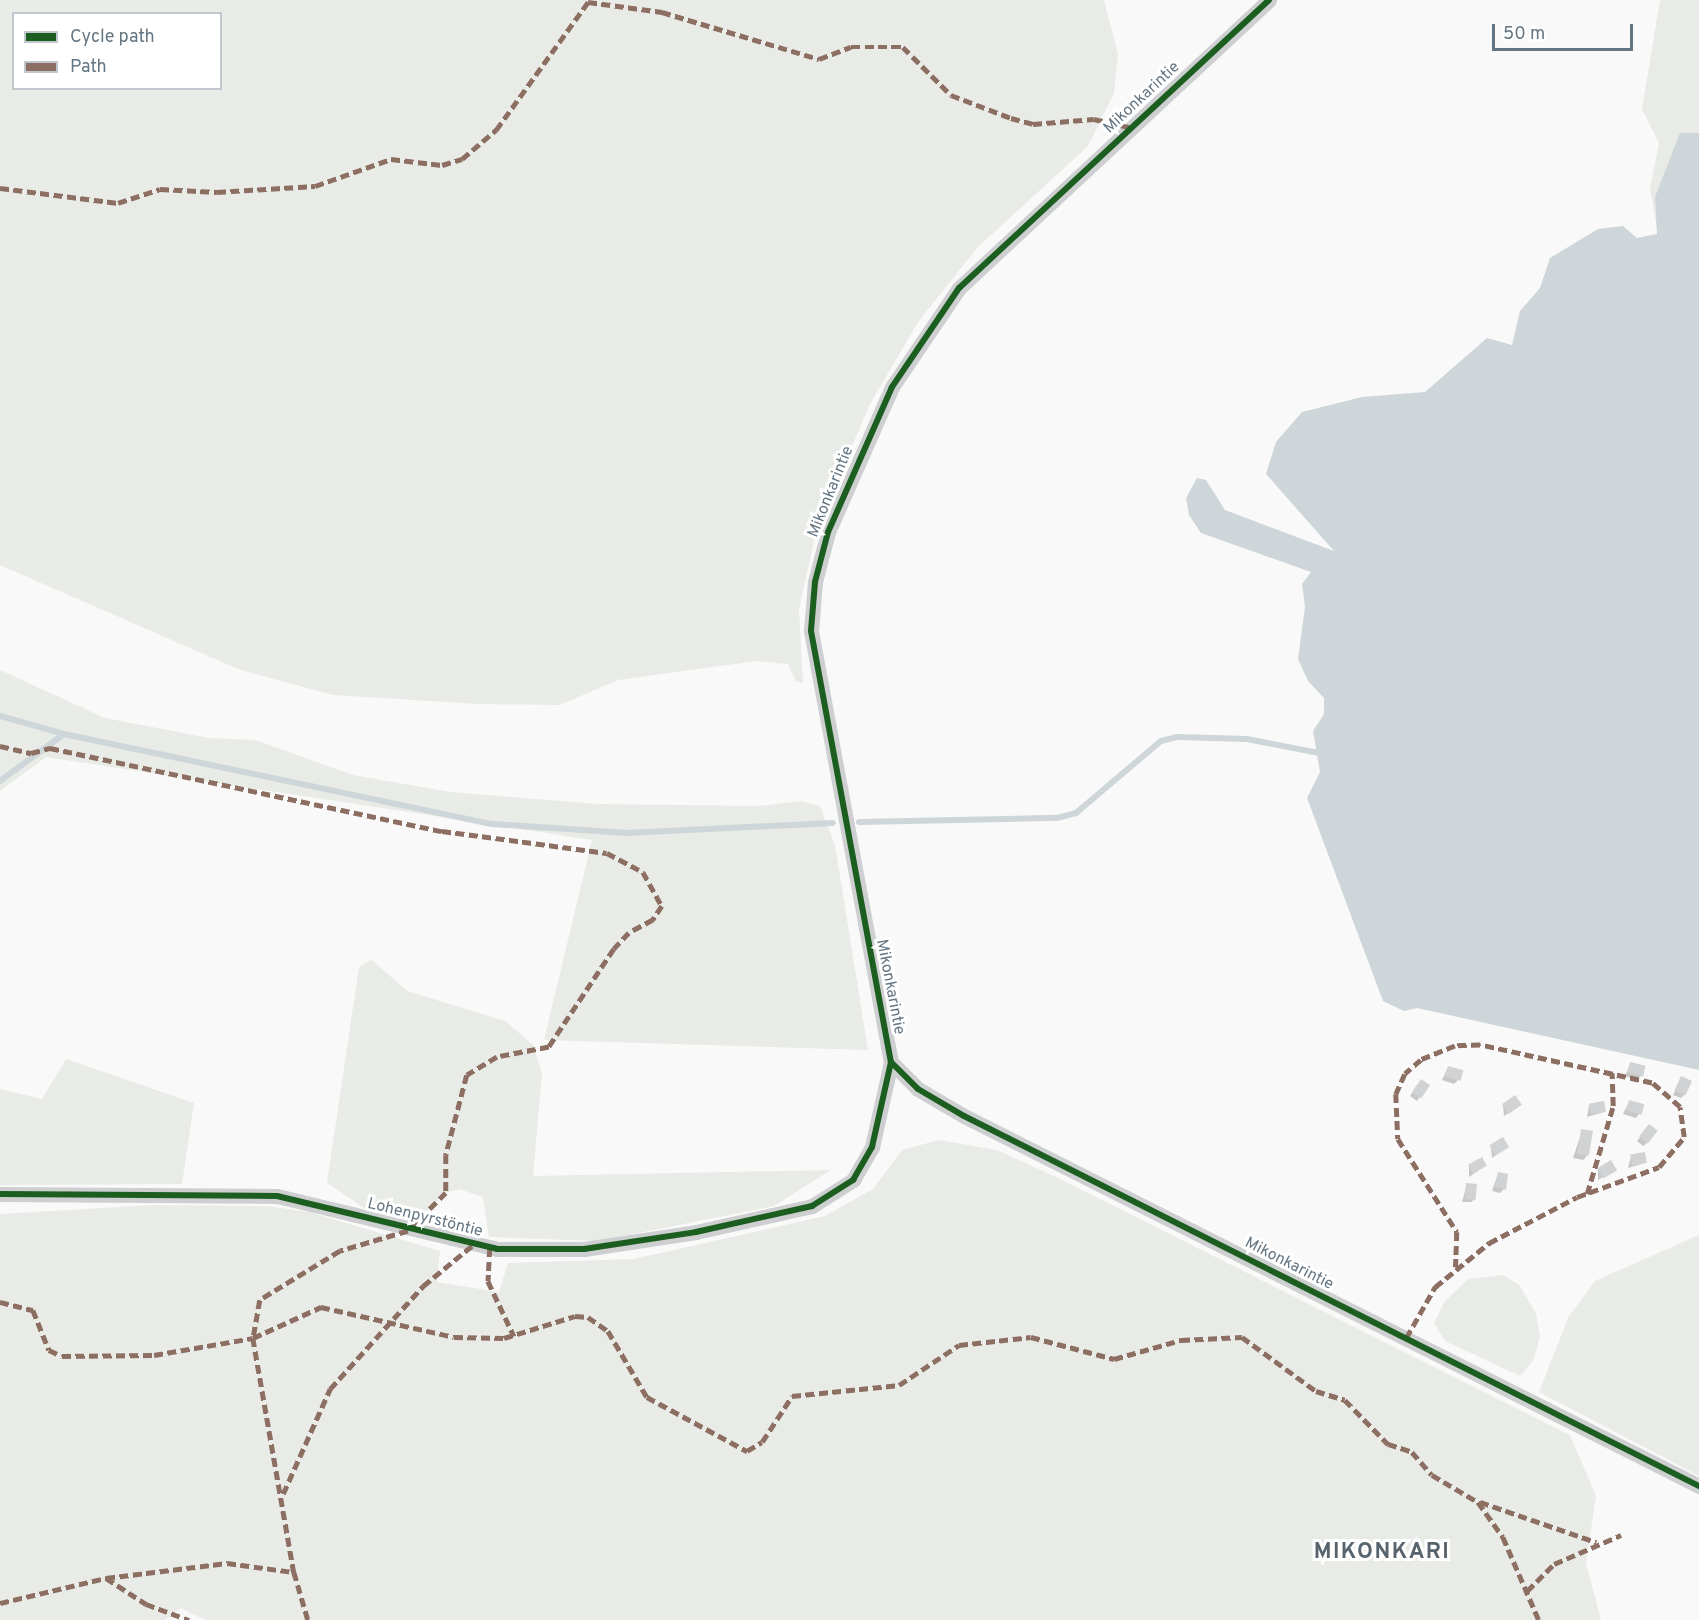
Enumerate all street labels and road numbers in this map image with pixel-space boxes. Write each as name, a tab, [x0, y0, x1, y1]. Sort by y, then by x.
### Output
street label: Mikonkarintie	[1100, 58, 1184, 138]
street label: Mikonkarintie	[804, 443, 858, 541]
street label: Mikonkarintie	[871, 938, 909, 1036]
street label: Lohenpyrstöntie	[365, 1194, 485, 1242]
street label: Mikonkarintie	[1241, 1233, 1337, 1295]

